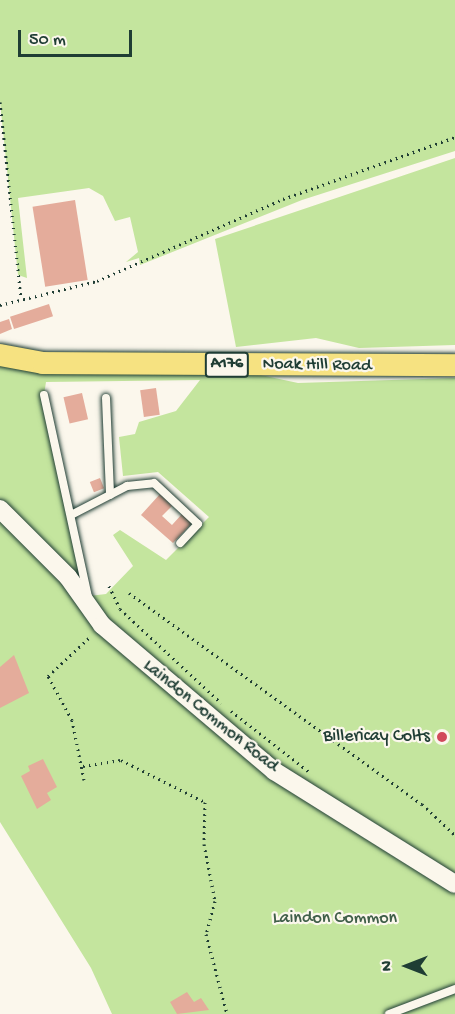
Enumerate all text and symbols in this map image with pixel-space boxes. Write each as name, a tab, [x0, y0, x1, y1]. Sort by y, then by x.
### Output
scale bar	[21, 18, 135, 56]
text: 50 m	[29, 30, 66, 51]
road number: A176	[204, 352, 250, 378]
street label: Noak Hill Road	[262, 354, 372, 378]
street label: Laindon Common Road	[138, 656, 282, 778]
place label: Billericay Colts	[323, 726, 430, 748]
marker: Billericay Colts	[435, 730, 449, 744]
park label: Laindon Common	[273, 908, 397, 930]
north arrow	[377, 936, 437, 996]
text: N	[379, 961, 398, 971]

